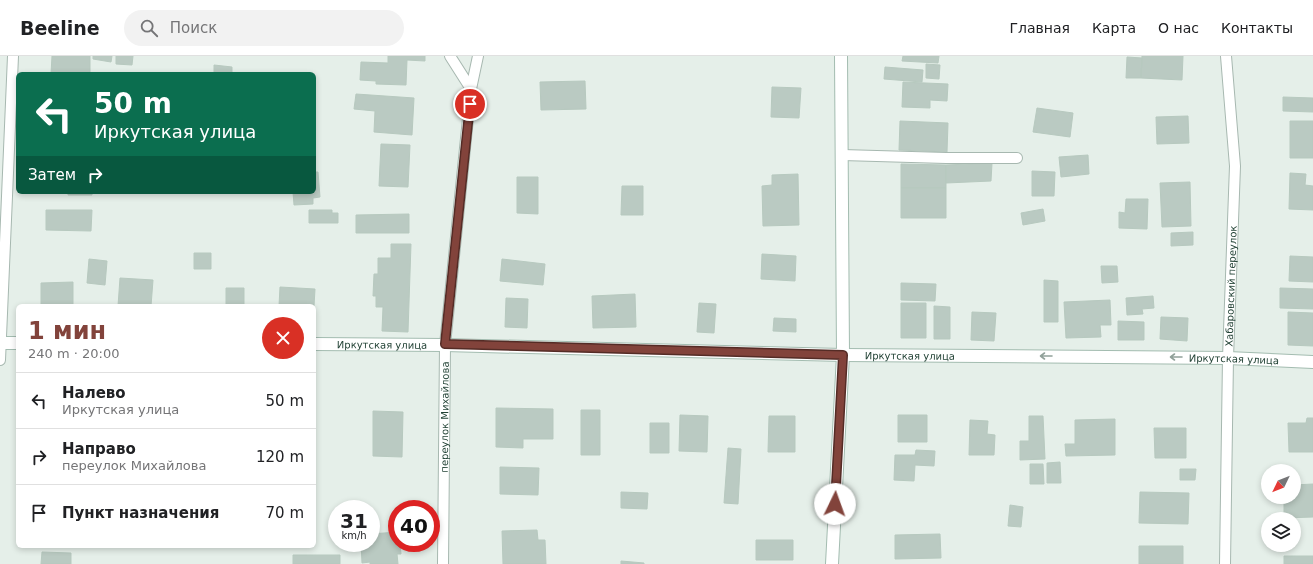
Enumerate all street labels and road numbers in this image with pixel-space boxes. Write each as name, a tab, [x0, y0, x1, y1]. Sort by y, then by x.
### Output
street label: Хабаровский переулок	[1223, 225, 1239, 347]
street label: Иркутская улица	[337, 339, 427, 351]
street label: Иркутская улица	[865, 350, 955, 362]
street label: Иркутская улица	[1189, 353, 1279, 366]
street label: переулок Михайлова	[439, 361, 451, 473]

